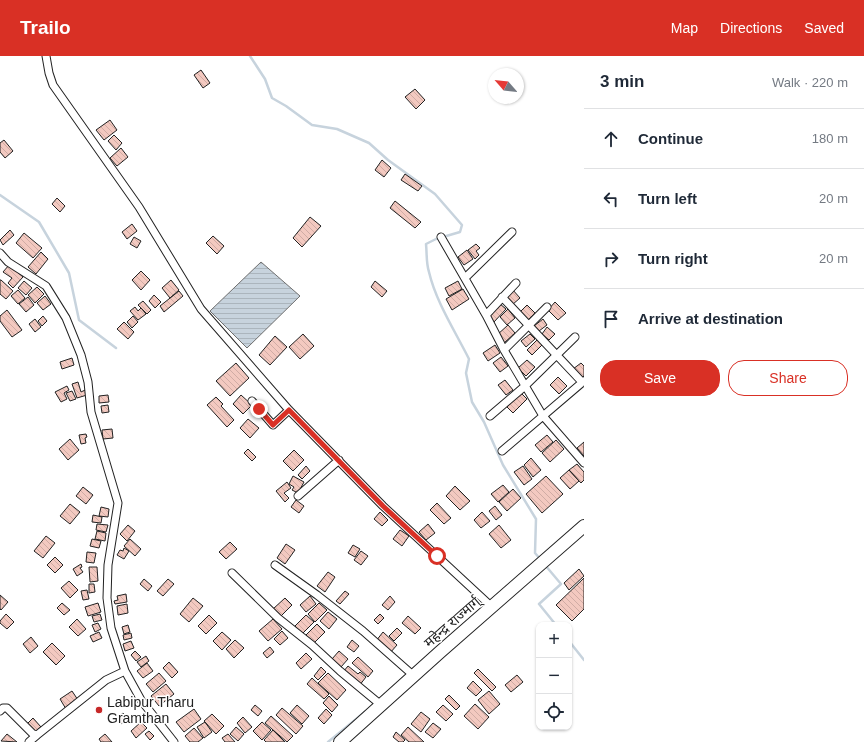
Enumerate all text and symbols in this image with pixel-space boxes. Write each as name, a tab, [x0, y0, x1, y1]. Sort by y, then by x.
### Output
text: Trailo	[20, 17, 71, 38]
text: Map	[671, 20, 698, 36]
text: Directions	[720, 20, 782, 36]
text: Saved	[804, 20, 844, 36]
north arrow	[488, 68, 524, 104]
text: 3 min	[600, 72, 644, 91]
text: Walk · 220 m	[772, 75, 848, 90]
icon: ahead	[600, 128, 622, 150]
text: Continue	[638, 130, 703, 147]
text: 180 m	[812, 131, 848, 146]
icon: left	[600, 188, 622, 210]
text: Turn left	[638, 190, 697, 207]
text: 20 m	[819, 191, 848, 206]
icon: right	[600, 248, 622, 270]
text: Turn right	[638, 250, 708, 267]
text: 20 m	[819, 251, 848, 266]
icon: arrive	[600, 308, 622, 330]
text: Arrive at destination	[638, 310, 783, 327]
button: Save	[600, 360, 720, 396]
button: Share	[728, 360, 848, 396]
route end	[250, 400, 268, 418]
route start	[428, 547, 446, 565]
street label: महेन्द्र राज्मार्ग्	[420, 591, 486, 652]
map controls	[536, 622, 572, 730]
button: +	[536, 622, 572, 658]
button: −	[536, 658, 572, 694]
place label: Labipur Tharu Gramthan	[107, 694, 194, 726]
button: locate	[536, 694, 572, 730]
marker: Labipur Tharu Gramthan	[94, 705, 104, 715]

